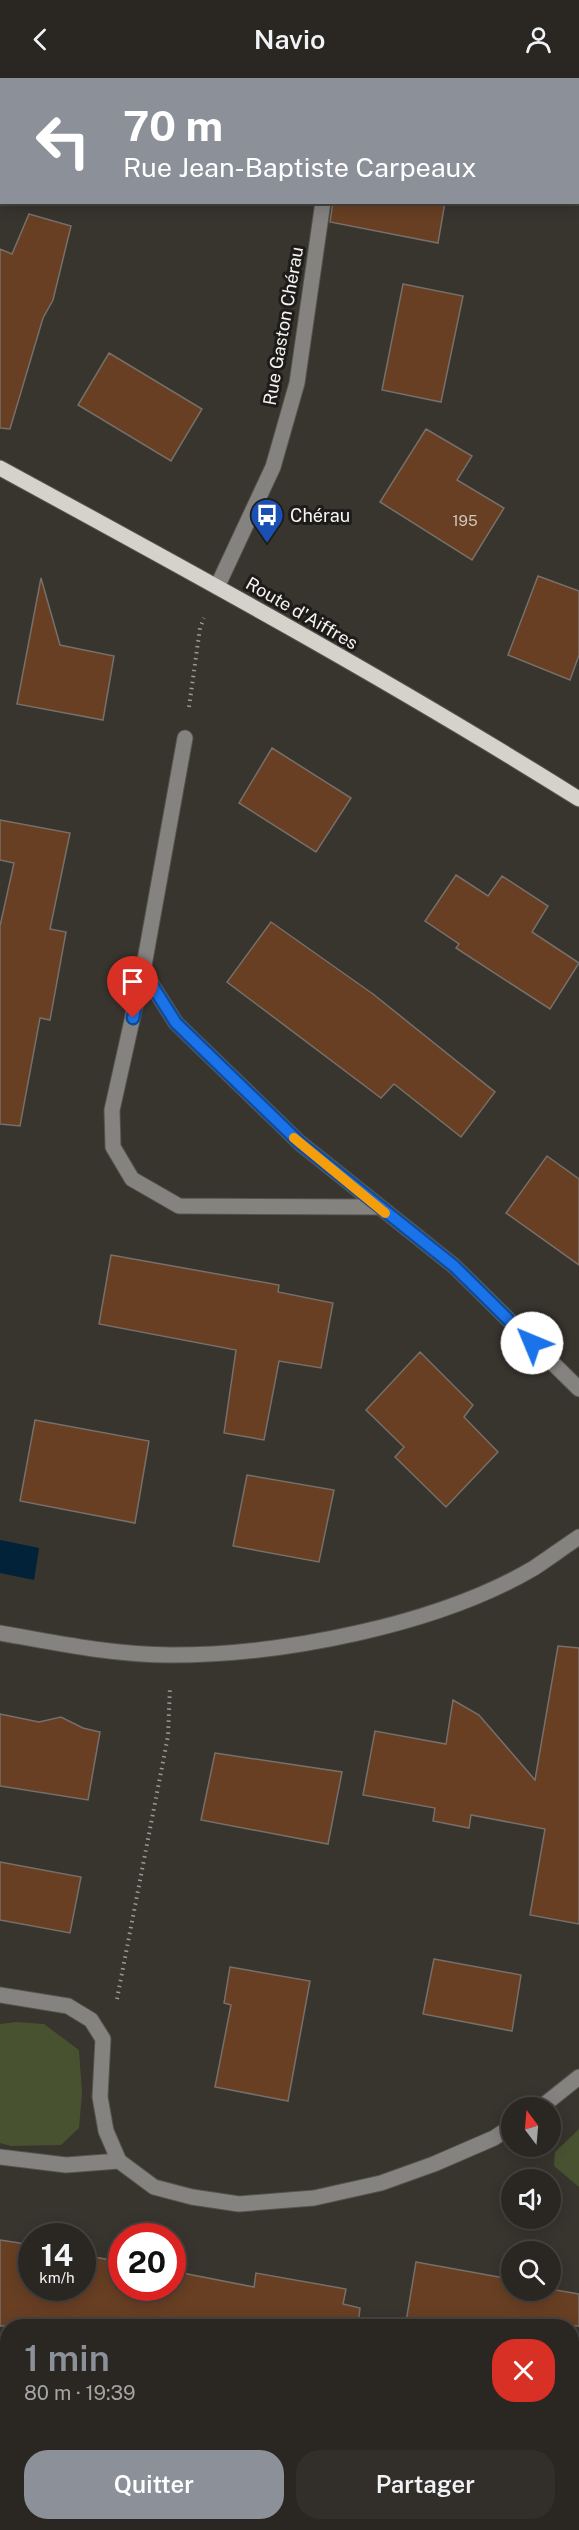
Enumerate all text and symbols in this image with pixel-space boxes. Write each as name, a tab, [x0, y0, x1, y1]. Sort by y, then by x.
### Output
icon: back	[24, 23, 57, 56]
text: Navio	[254, 23, 325, 55]
icon: person	[522, 23, 555, 56]
text: 70 m	[123, 101, 223, 150]
icon: left	[24, 102, 102, 180]
text: Rue Jean-Baptiste Carpeaux	[123, 151, 477, 183]
street label: Rue Gaston Chérau	[259, 245, 307, 407]
bus stop icon: Chérau	[249, 497, 285, 544]
place label: Chérau	[290, 505, 350, 526]
house number: 195	[452, 512, 478, 529]
street label: Route d'Aiffres	[242, 572, 362, 654]
pin	[107, 956, 158, 1018]
icon: arrive	[116, 965, 149, 998]
position arrow	[500, 1311, 564, 1375]
north arrow	[501, 2097, 561, 2157]
map controls	[501, 2097, 561, 2301]
button: sound	[501, 2169, 561, 2229]
speed limit sign: 20	[108, 2223, 186, 2301]
text: 14	[41, 2237, 73, 2273]
button: search	[501, 2241, 561, 2301]
text: km/h	[39, 2269, 75, 2286]
text: 1 min	[24, 2337, 110, 2379]
button: close	[492, 2339, 555, 2402]
text: 80 m · 19:39	[24, 2381, 136, 2405]
button: Quitter	[24, 2450, 284, 2519]
button: Partager	[296, 2450, 555, 2519]

